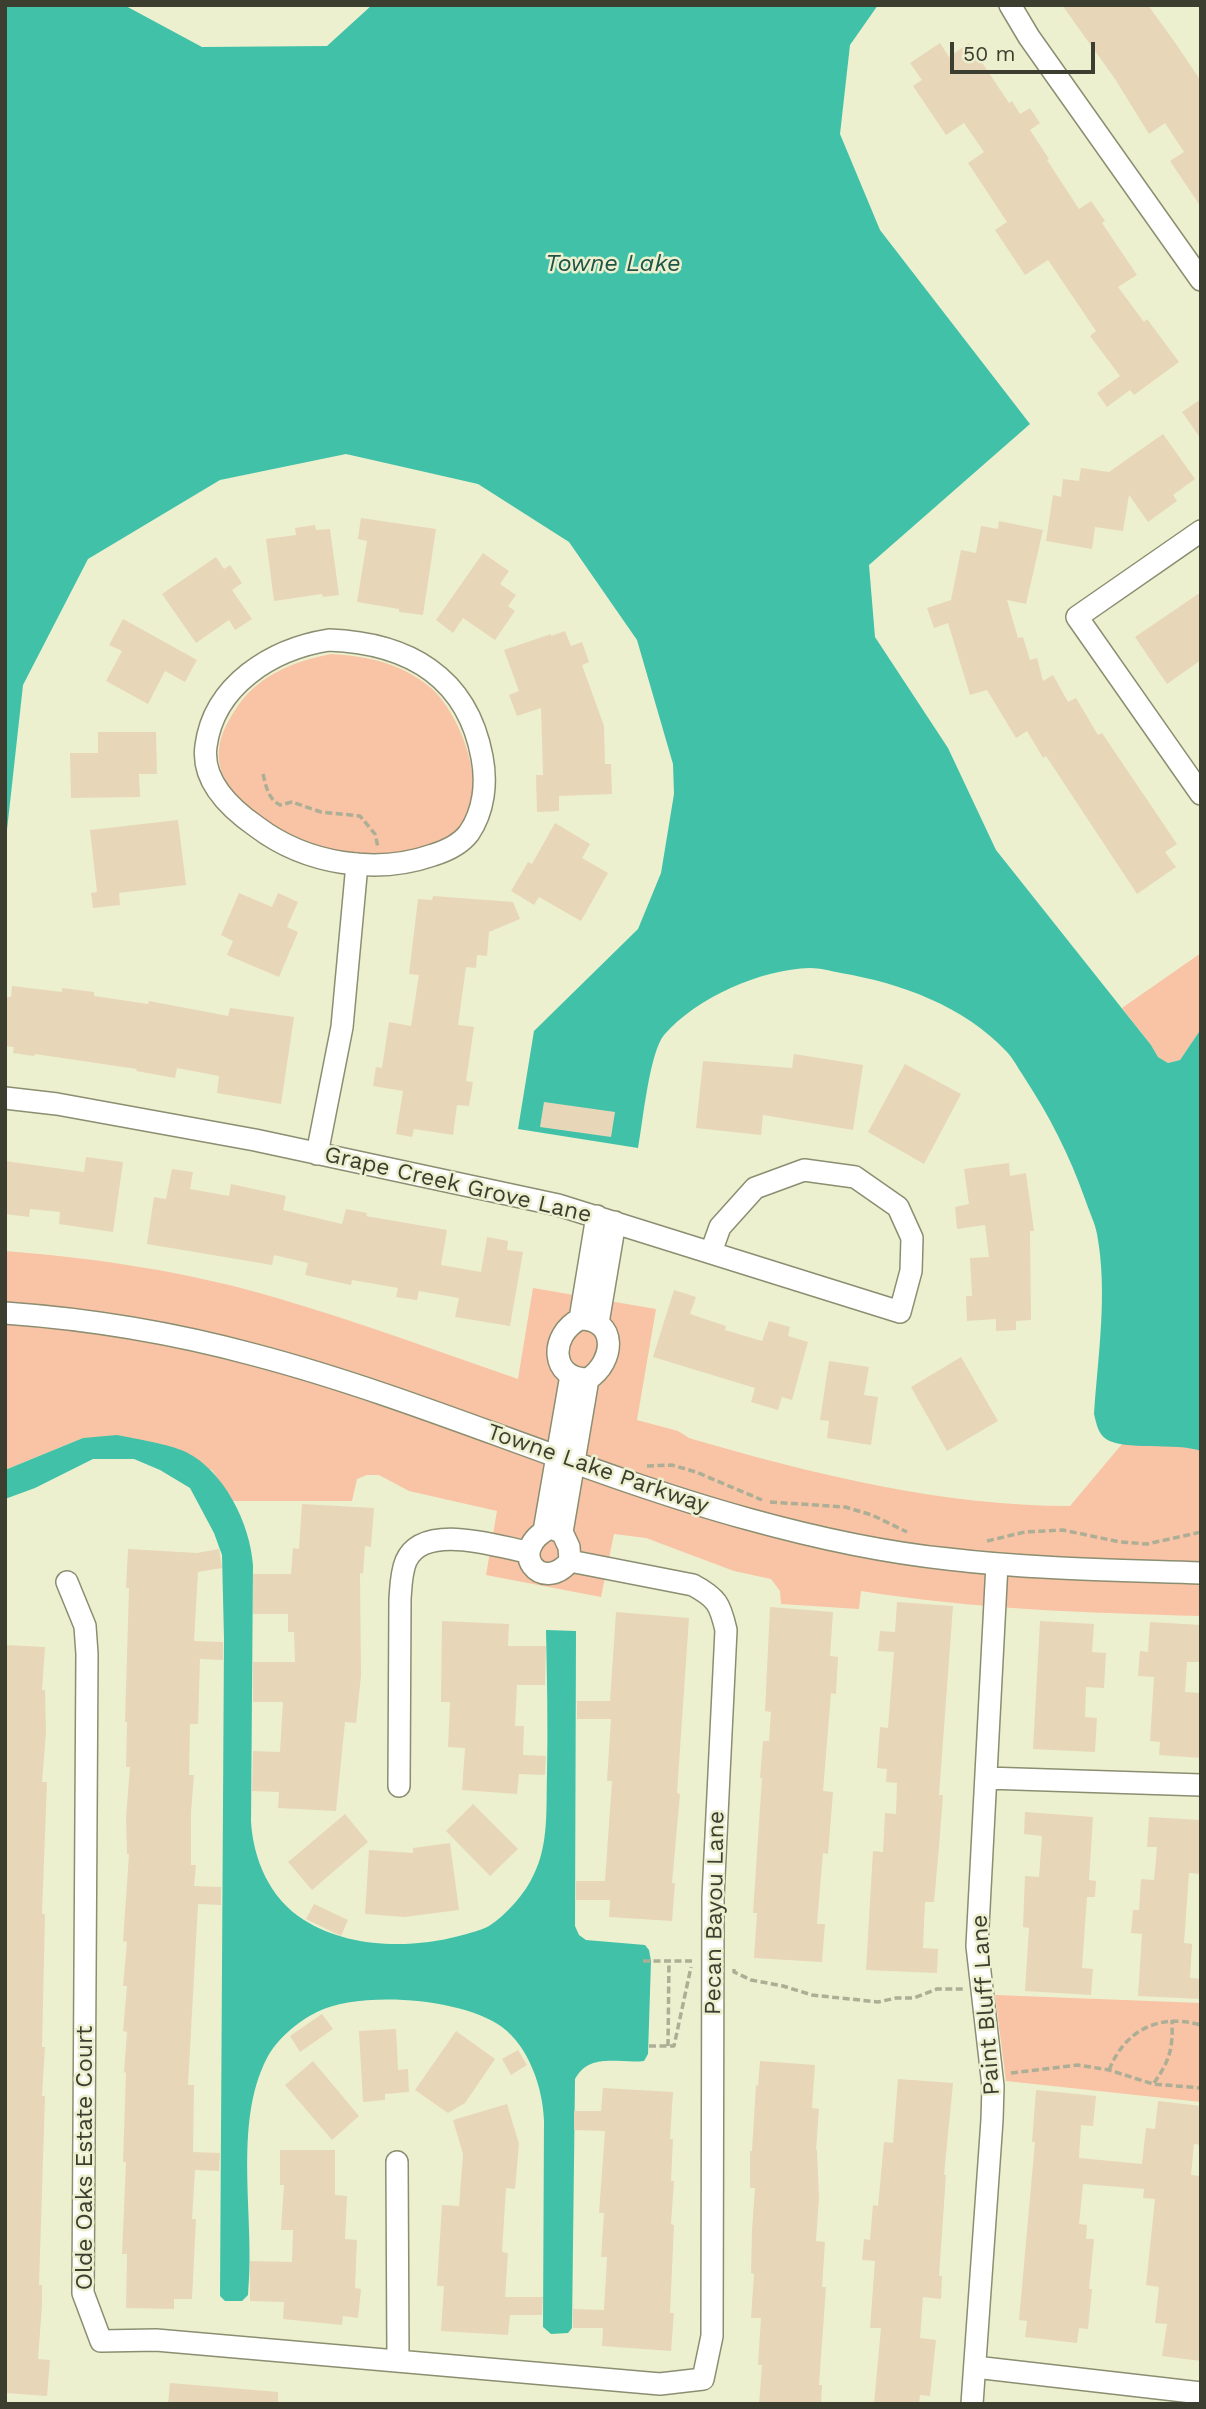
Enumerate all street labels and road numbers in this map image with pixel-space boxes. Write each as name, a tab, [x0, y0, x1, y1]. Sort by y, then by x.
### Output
street label: Grape Creek Grove Lane	[322, 1141, 594, 1229]
street label: Towne Lake Parkway	[484, 1418, 712, 1520]
street label: Pecan Bayou Lane	[699, 1811, 731, 2015]
street label: Paint Bluff Lane	[966, 1914, 1006, 2096]
street label: Olde Oaks Estate Court	[71, 2026, 99, 2290]

